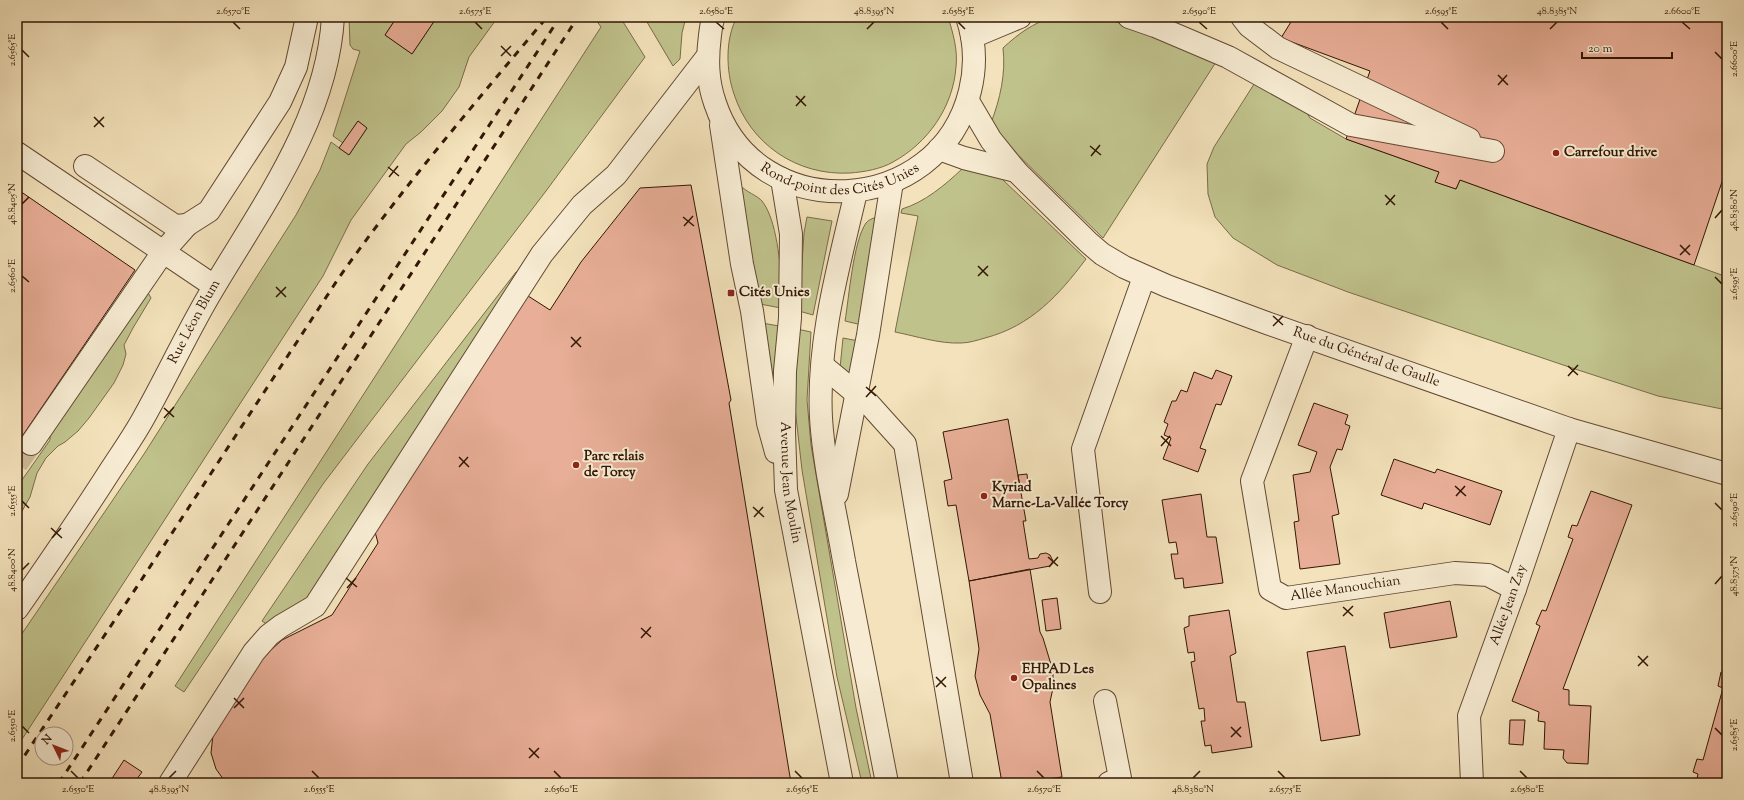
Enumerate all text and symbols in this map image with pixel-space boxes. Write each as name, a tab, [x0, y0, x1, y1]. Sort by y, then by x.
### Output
text: 2.6570°E	[216, 4, 250, 19]
text: 2.6575°E	[459, 4, 491, 19]
text: 2.6580°E	[699, 4, 733, 19]
text: 48.8395°N	[854, 4, 894, 19]
text: 2.6585°E	[942, 4, 974, 19]
text: 2.6590°E	[1182, 4, 1216, 19]
text: 2.6595°E	[1425, 4, 1457, 19]
text: 48.8385°N	[1537, 4, 1577, 19]
text: 2.6600°E	[1664, 4, 1700, 19]
text: 2.6565°E	[5, 34, 20, 66]
scale bar	[1582, 34, 1672, 60]
text: 20 m	[1588, 40, 1613, 58]
text: 2.6600°E	[1727, 41, 1742, 77]
place label: Carrefour drive	[1564, 143, 1658, 163]
marker: Carrefour drive	[1551, 148, 1561, 158]
street label: Rond-point des Cités Unies	[757, 155, 923, 171]
text: Rond-point des Cités Unies	[756, 159, 924, 201]
text: 48.8405°N	[5, 183, 20, 225]
text: 48.8380°N	[1727, 189, 1742, 231]
text: 2.6560°E	[5, 259, 20, 293]
text: 2.6595°E	[1727, 268, 1742, 300]
street label: Rue Léon Blum	[164, 276, 226, 368]
place label: Cités Unies	[739, 283, 810, 303]
marker: Cités Unies	[726, 288, 736, 298]
street label: Rue du Général de Gaulle	[1290, 323, 1442, 393]
street label: Avenue Jean Moulin	[774, 421, 806, 545]
place label: Parc relais de Torcy	[584, 447, 645, 483]
marker: Parc relais de Torcy	[571, 460, 581, 470]
place label: Kyriad Marne-La-Vallée Torcy	[992, 478, 1129, 514]
text: 2.6555°E	[5, 485, 20, 517]
marker: Kyriad Marne-La-Vallée Torcy	[979, 491, 989, 501]
text: 2.6590°E	[1727, 493, 1742, 527]
text: 48.8400°N	[5, 548, 20, 592]
text: 48.8375°N	[1727, 556, 1742, 596]
street label: Allée Jean Zay	[1485, 562, 1533, 648]
street label: Allée Manouchian	[1289, 571, 1402, 607]
place label: EHPAD Les Opalines	[1022, 660, 1095, 696]
marker: EHPAD Les Opalines	[1009, 673, 1019, 683]
text: 2.6550°E	[5, 710, 20, 742]
text: 2.6585°E	[1727, 719, 1742, 751]
north arrow	[34, 726, 74, 766]
text: N	[38, 731, 56, 749]
text: 2.6550°E	[62, 782, 94, 797]
text: 48.8395°N	[149, 782, 189, 797]
text: 2.6555°E	[303, 782, 335, 797]
text: 2.6560°E	[544, 782, 578, 797]
text: 2.6565°E	[786, 782, 818, 797]
text: 2.6570°E	[1027, 782, 1061, 797]
text: 48.8380°N	[1172, 782, 1214, 797]
text: 2.6575°E	[1269, 782, 1301, 797]
text: 2.6580°E	[1510, 782, 1544, 797]

